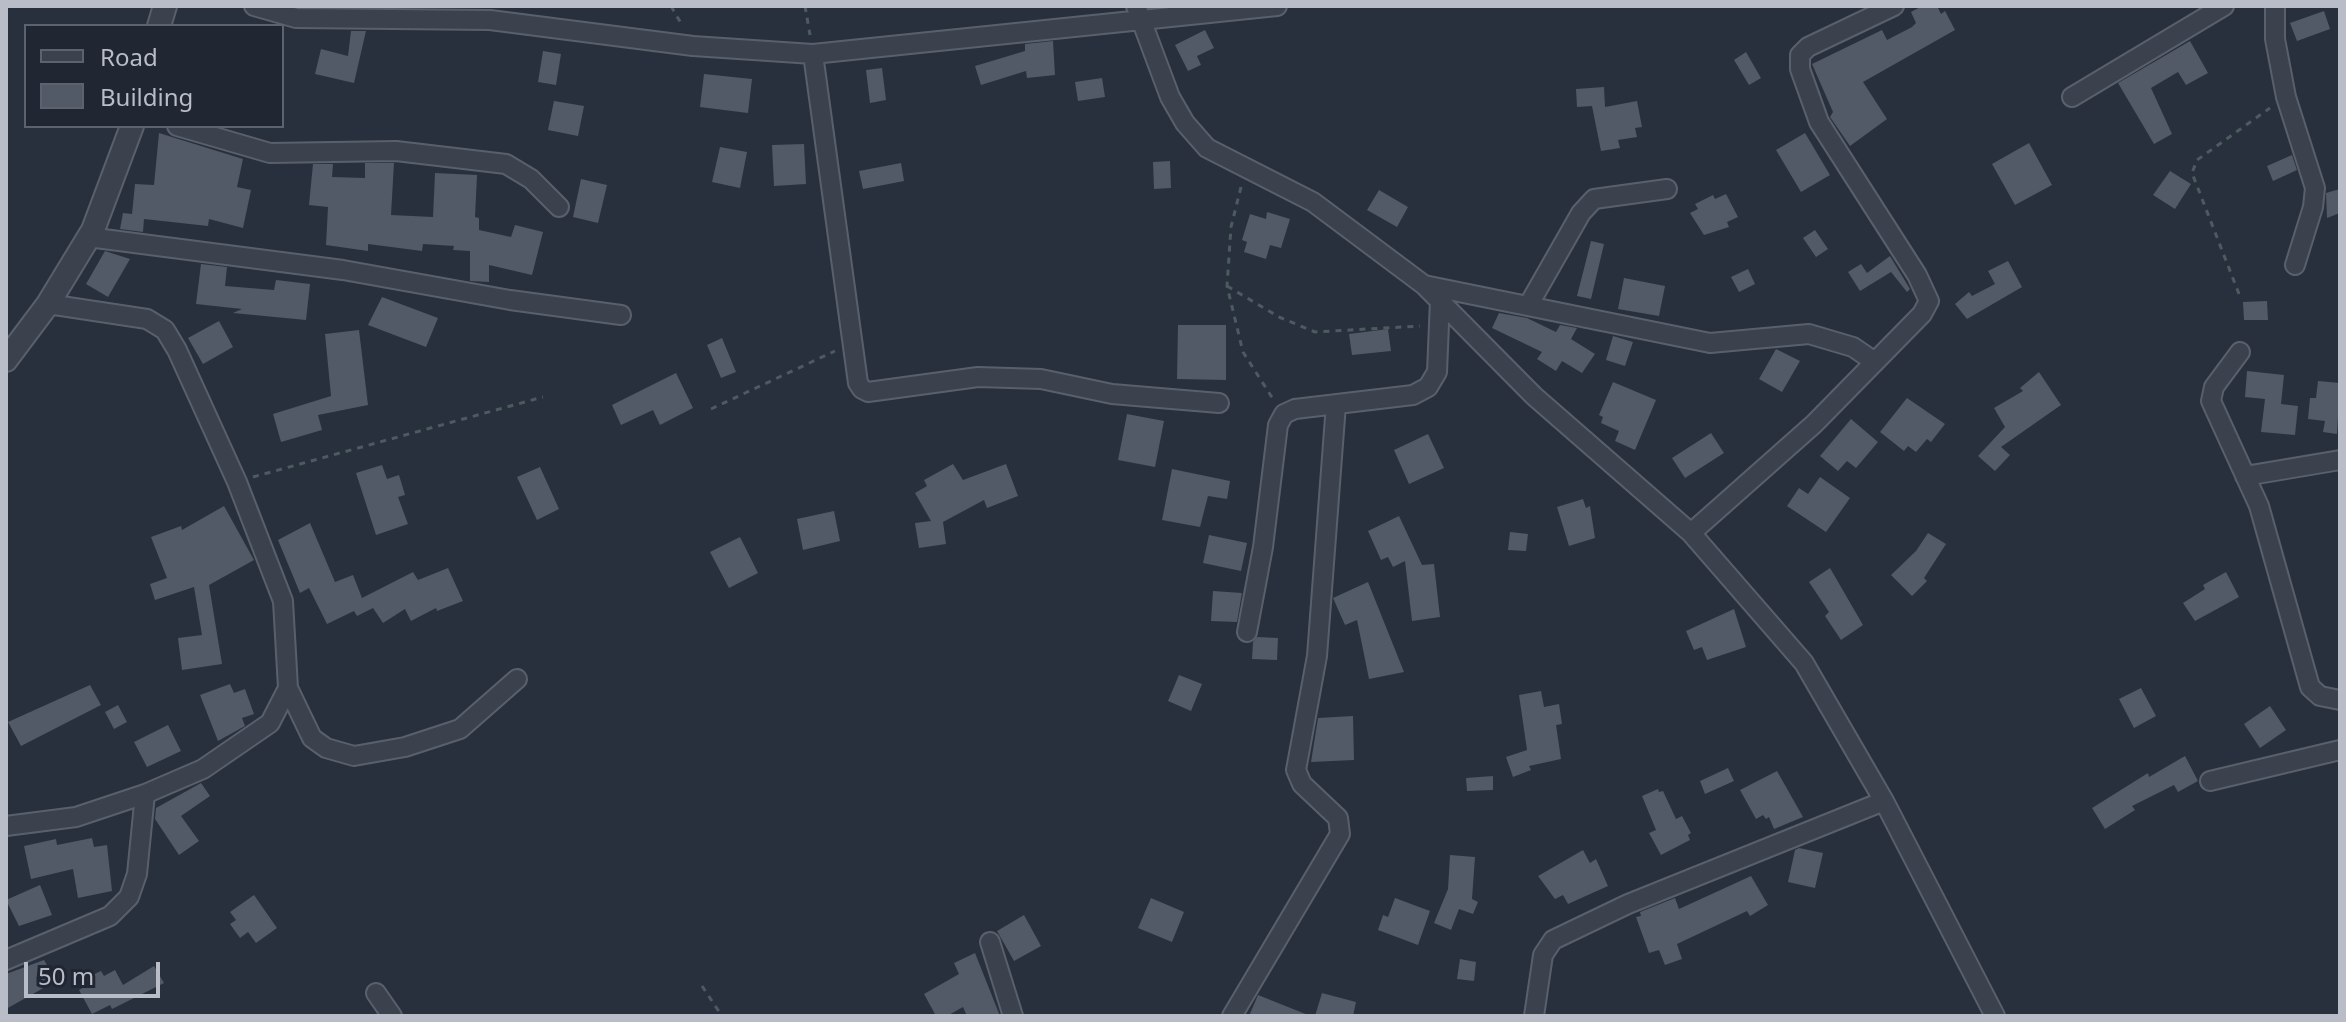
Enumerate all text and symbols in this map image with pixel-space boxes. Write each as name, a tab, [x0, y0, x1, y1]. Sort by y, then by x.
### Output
legend	[24, 24, 284, 128]
text: Road	[100, 40, 158, 73]
text: Building	[100, 80, 193, 113]
scale bar	[28, 946, 164, 996]
text: 50 m	[38, 959, 94, 992]

